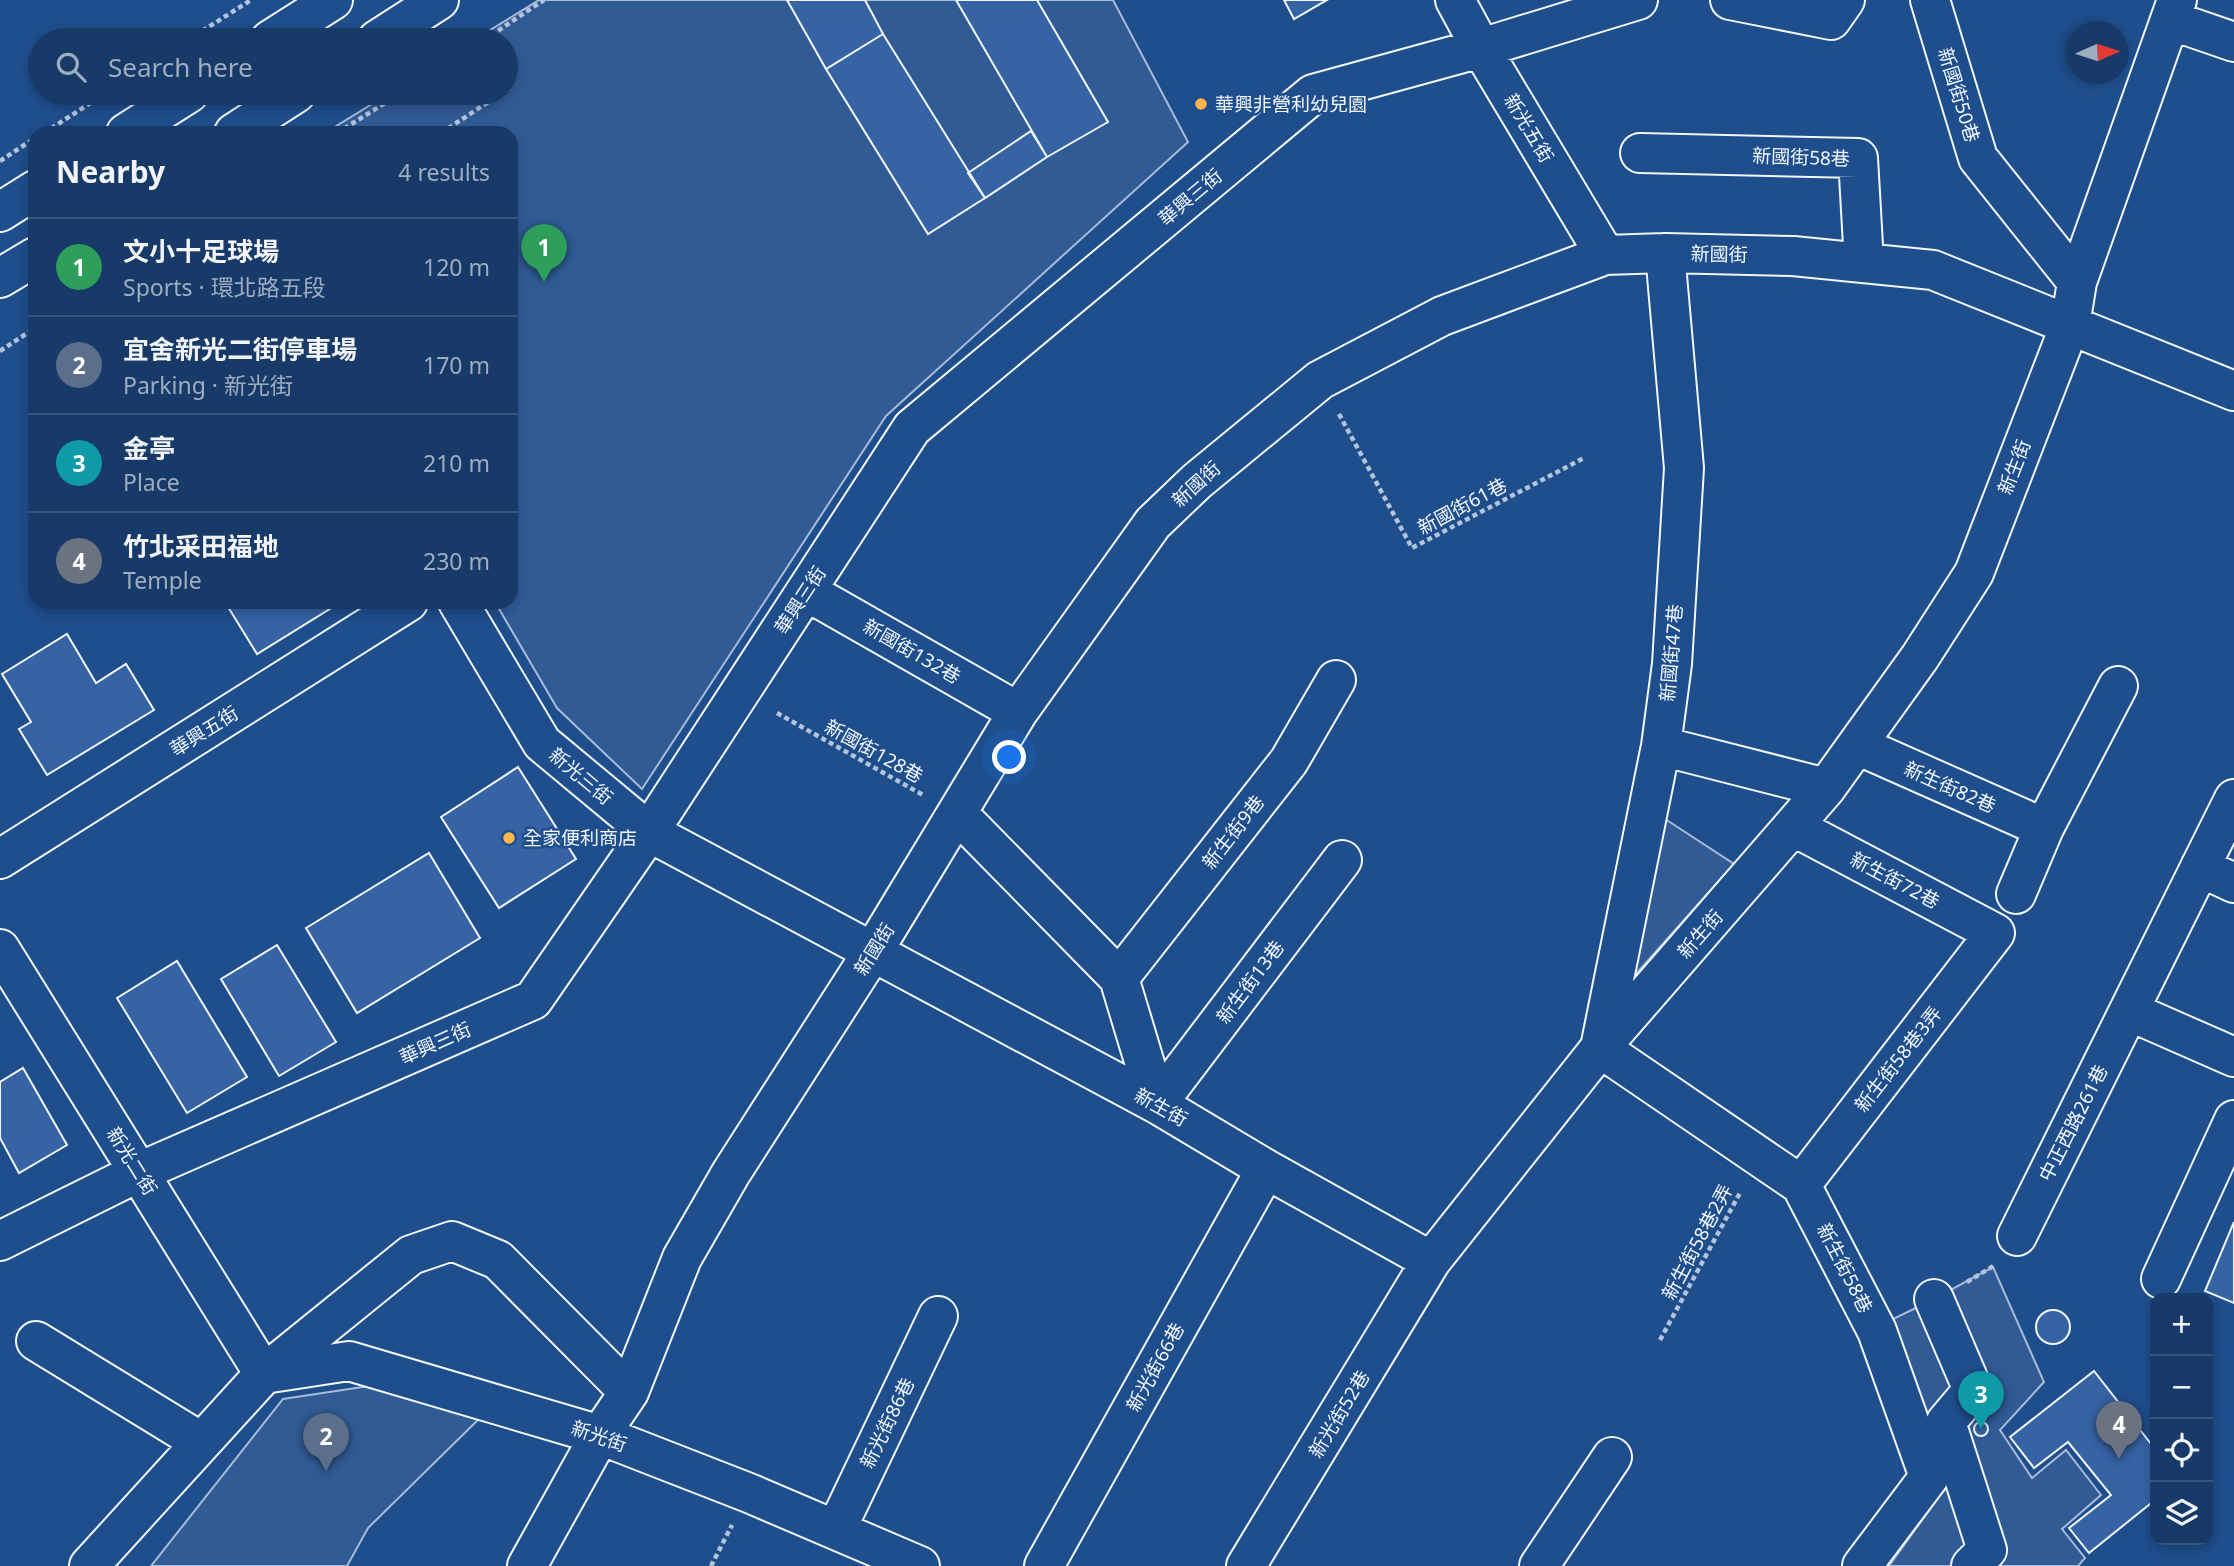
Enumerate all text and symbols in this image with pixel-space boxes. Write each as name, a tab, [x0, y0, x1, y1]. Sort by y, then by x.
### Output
north arrow	[2066, 21, 2129, 84]
search box	[28, 28, 518, 105]
street label: 新國街50巷	[1932, 44, 1986, 146]
icon: search	[52, 48, 90, 86]
text: Search here	[108, 49, 253, 85]
street label: 新光五街	[1498, 89, 1560, 167]
place label: 華興非營利幼兒園	[1215, 91, 1367, 117]
marker: 華興非營利幼兒園	[1193, 96, 1209, 112]
street label: 新國街58巷	[1752, 142, 1850, 172]
text: Nearby	[56, 151, 165, 192]
text: 4 results	[398, 156, 490, 188]
street label: 華興三街	[1153, 163, 1227, 231]
pin: 1	[521, 224, 567, 282]
text: 文小十足球場	[123, 233, 279, 269]
street label: 新國街	[1690, 241, 1748, 267]
text: 1	[72, 251, 86, 283]
text: 120 m	[423, 251, 490, 283]
text: Sports · 環北路五段	[123, 271, 326, 303]
text: 宜舍新光二街停車場	[123, 331, 357, 367]
text: 2	[72, 349, 86, 381]
text: 170 m	[423, 349, 490, 381]
text: Parking · 新光街	[123, 369, 293, 401]
text: 金亭	[123, 430, 175, 466]
street label: 新生街	[1992, 436, 2036, 498]
text: 3	[72, 447, 86, 479]
text: 210 m	[423, 447, 490, 479]
street label: 新國街	[1166, 455, 1226, 513]
text: Place	[123, 466, 180, 498]
street label: 新國街61巷	[1413, 472, 1511, 540]
text: 竹北采田福地	[123, 528, 279, 564]
text: 4	[72, 545, 86, 577]
text: 230 m	[423, 545, 490, 577]
street label: 華興三街	[768, 561, 832, 639]
text: Temple	[123, 564, 202, 596]
street label: 新國街47巷	[1654, 603, 1688, 703]
street label: 新國街132巷	[858, 613, 966, 689]
street label: 華興五街	[165, 700, 243, 762]
street label: 新國街128巷	[820, 713, 928, 789]
your location	[992, 740, 1026, 774]
street label: 新光三街	[544, 742, 618, 810]
street label: 新生街82巷	[1900, 755, 2000, 819]
street label: 新生街9巷	[1196, 790, 1270, 874]
place label: 全家便利商店	[523, 825, 637, 851]
marker: 全家便利商店	[501, 830, 517, 846]
street label: 新生街72巷	[1846, 846, 1944, 914]
street label: 新生街	[1671, 904, 1729, 964]
street label: 新國街	[848, 918, 900, 980]
street label: 新生街13巷	[1210, 935, 1290, 1029]
street label: 新生街58巷3弄	[1848, 1001, 1948, 1117]
street label: 華興三街	[395, 1016, 475, 1070]
street label: 中正西路261巷	[2032, 1060, 2114, 1186]
street label: 新生街	[1130, 1082, 1192, 1132]
street label: 新光二街	[101, 1122, 163, 1200]
street label: 新生街58巷2弄	[1656, 1180, 1738, 1304]
street label: 新生街58巷	[1811, 1219, 1879, 1317]
map controls	[2150, 1293, 2213, 1545]
button: +	[2150, 1293, 2213, 1356]
street label: 新光街66巷	[1120, 1318, 1190, 1416]
button: −	[2150, 1356, 2213, 1419]
street label: 新光街52巷	[1303, 1365, 1375, 1463]
pin: 3	[1958, 1371, 2004, 1429]
street label: 新光街86巷	[854, 1373, 920, 1473]
pin: 4	[2096, 1401, 2142, 1459]
pin: 2	[303, 1413, 349, 1471]
street label: 新光街	[568, 1414, 630, 1458]
button: locate	[2150, 1419, 2213, 1482]
button: layers	[2150, 1482, 2213, 1545]

